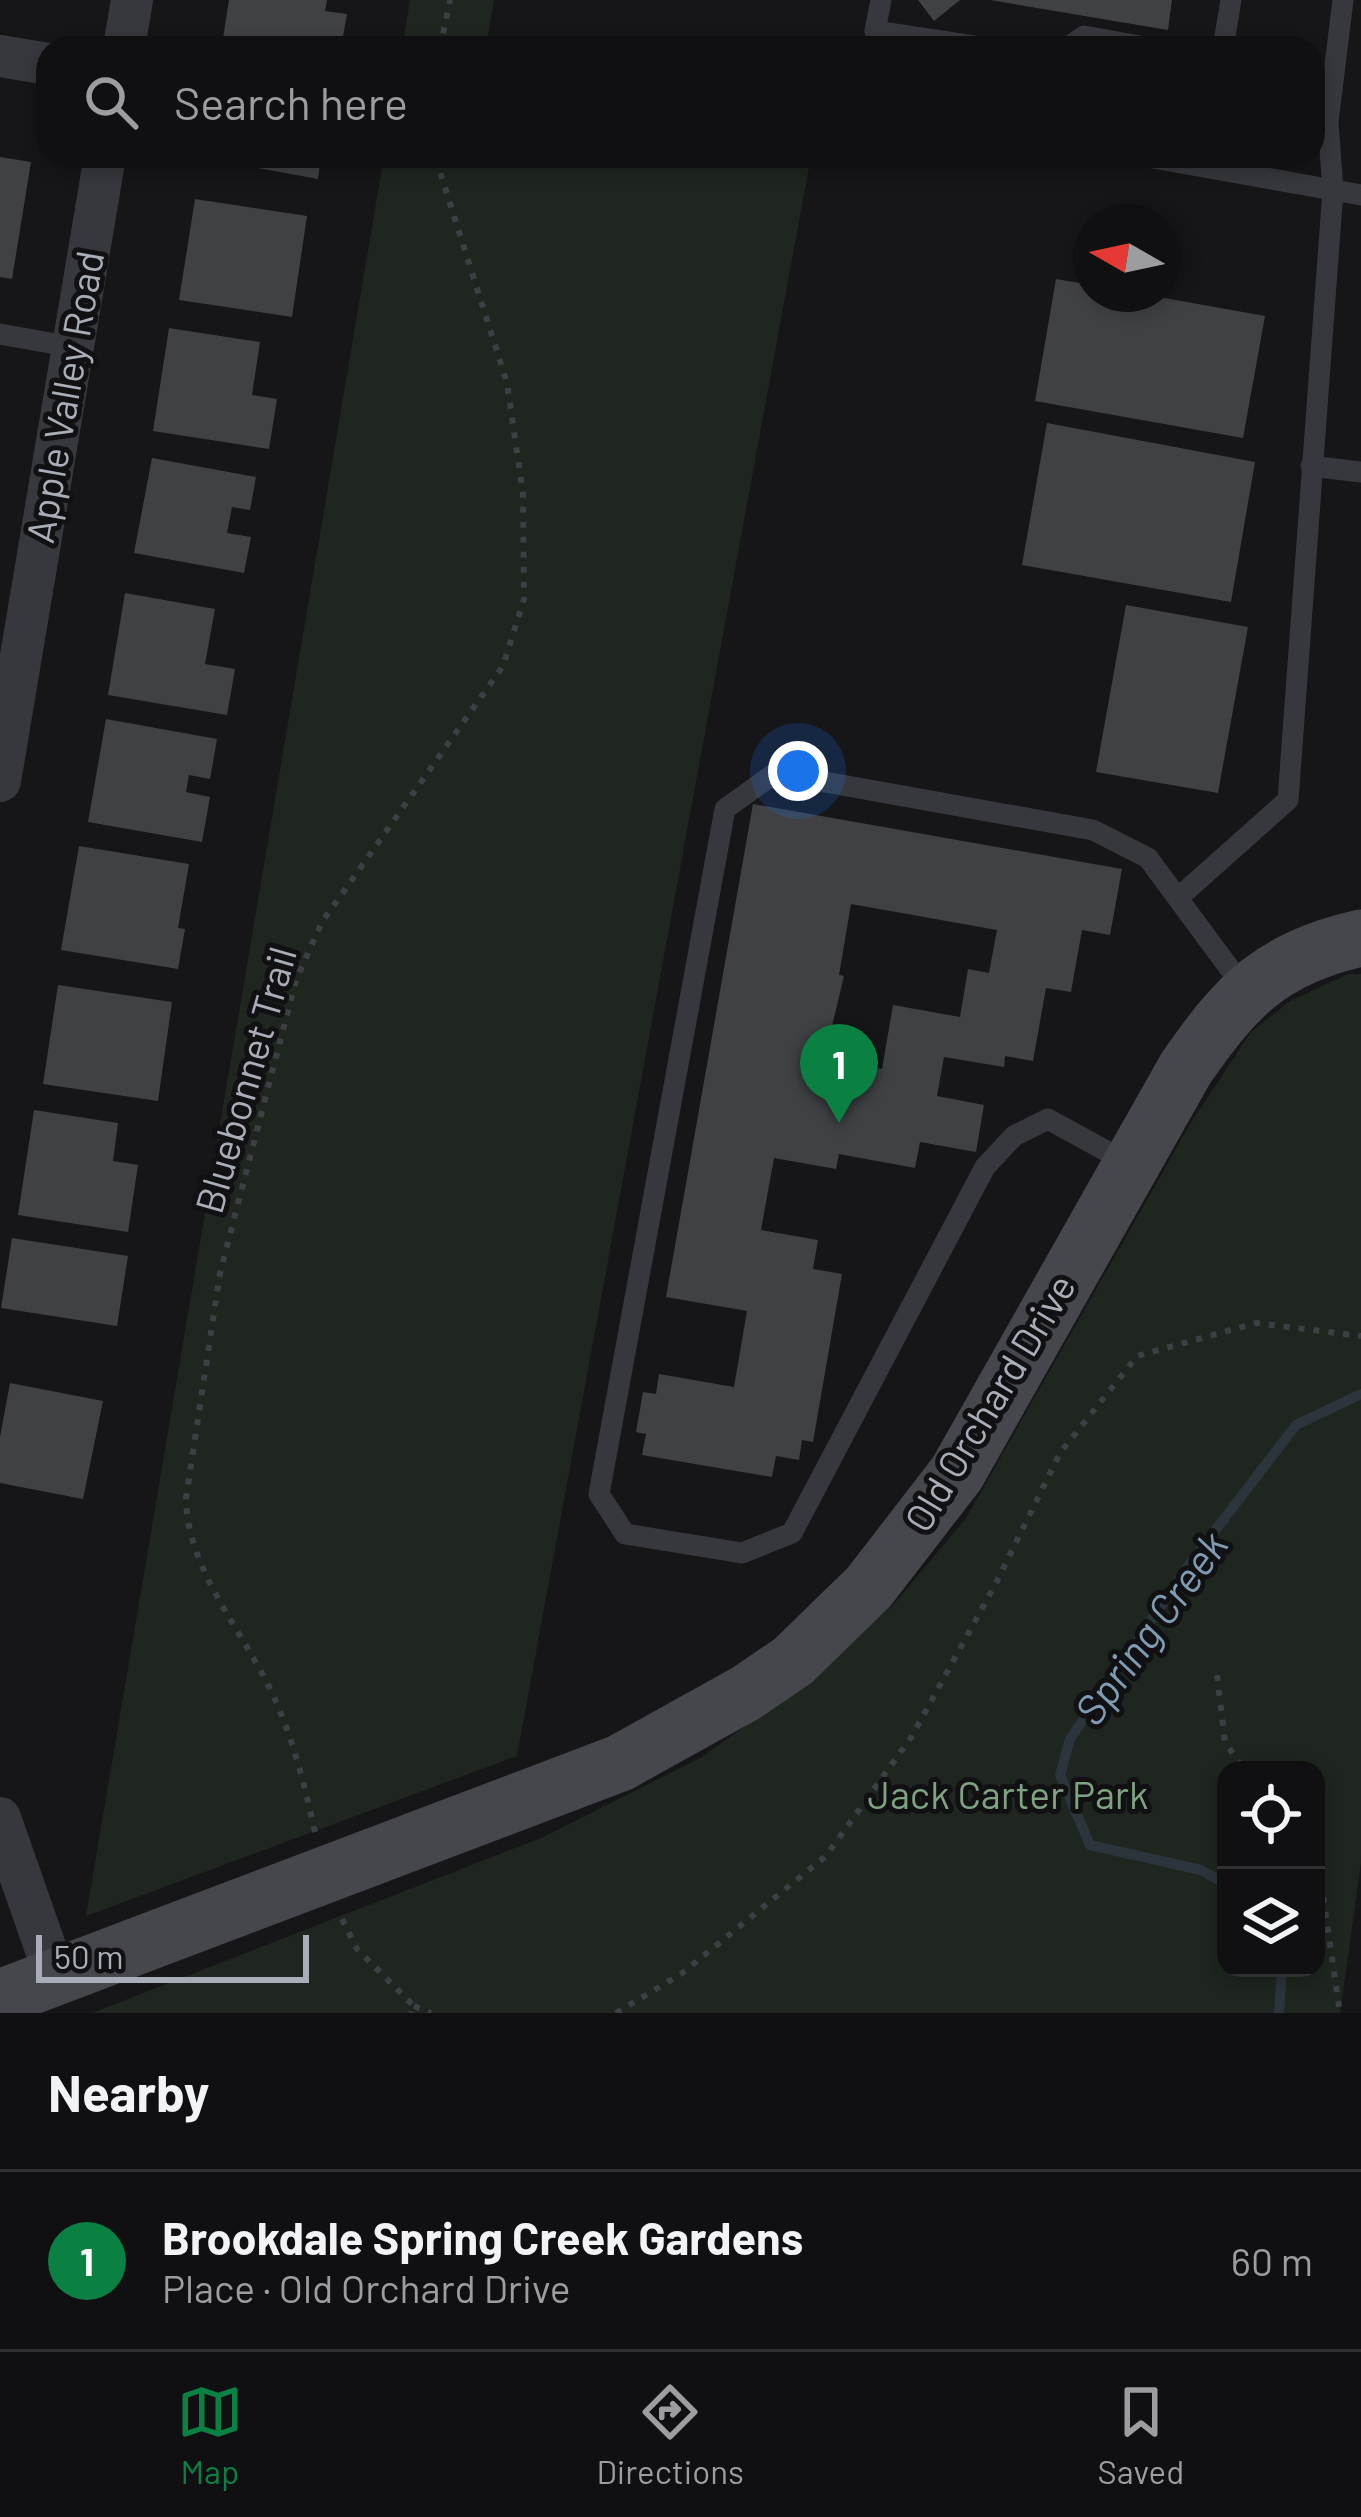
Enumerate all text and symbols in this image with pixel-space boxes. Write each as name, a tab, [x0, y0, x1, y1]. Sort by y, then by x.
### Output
search box	[36, 36, 1325, 168]
icon: search	[78, 69, 144, 135]
text: Search here	[174, 75, 408, 129]
north arrow	[1073, 204, 1181, 312]
street label: Apple Valley Road	[15, 247, 112, 546]
your location	[768, 741, 828, 801]
street label: Bluebonnet Trail	[184, 941, 305, 1218]
pin: 1	[800, 1024, 878, 1123]
street label: Old Orchard Drive	[893, 1265, 1084, 1539]
water label: Spring Creek	[1063, 1520, 1237, 1734]
map controls	[1217, 1761, 1325, 1977]
button: locate	[1217, 1761, 1325, 1869]
park label: Jack Carter Park	[867, 1770, 1149, 1817]
button: layers	[1217, 1869, 1325, 1977]
scale bar	[36, 1929, 309, 1982]
text: 50 m	[54, 1936, 124, 1976]
text: Nearby	[48, 2061, 209, 2122]
text: Brookdale Spring Creek Gardens	[162, 2210, 803, 2264]
text: 1	[80, 2237, 94, 2284]
text: 60 m	[1231, 2237, 1313, 2284]
text: Place · Old Orchard Drive	[162, 2264, 571, 2311]
tab: Map	[177, 2379, 243, 2491]
tab: Directions	[596, 2379, 744, 2491]
tab: Saved	[1098, 2379, 1184, 2491]

